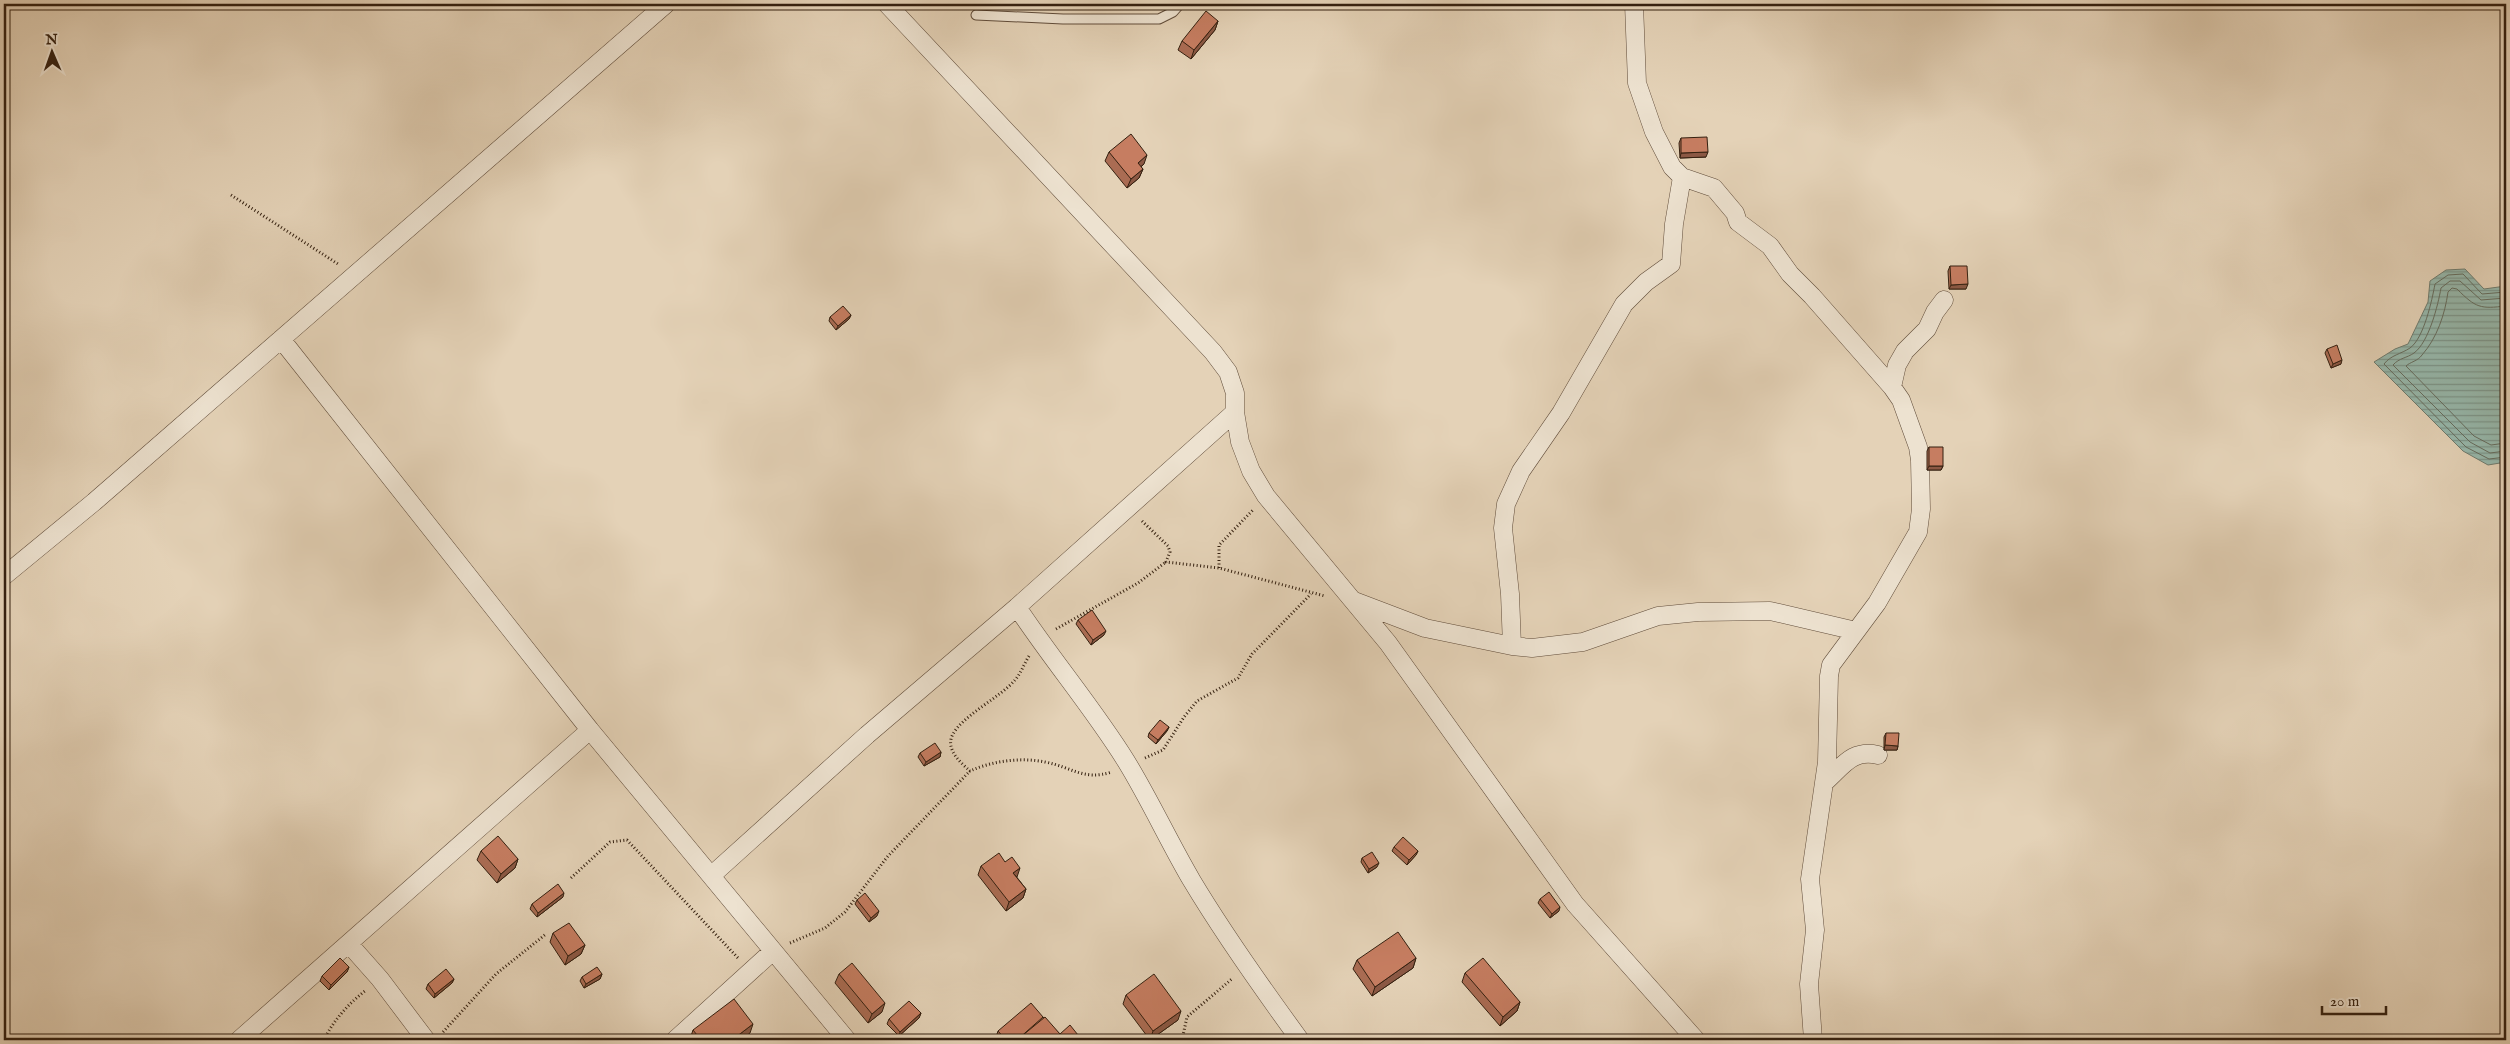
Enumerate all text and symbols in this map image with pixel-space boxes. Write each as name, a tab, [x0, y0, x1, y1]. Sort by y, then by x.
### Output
north arrow	[28, 28, 78, 78]
text: N	[44, 31, 58, 49]
scale bar	[2322, 984, 2386, 1016]
text: 20 m	[2330, 992, 2360, 1011]

